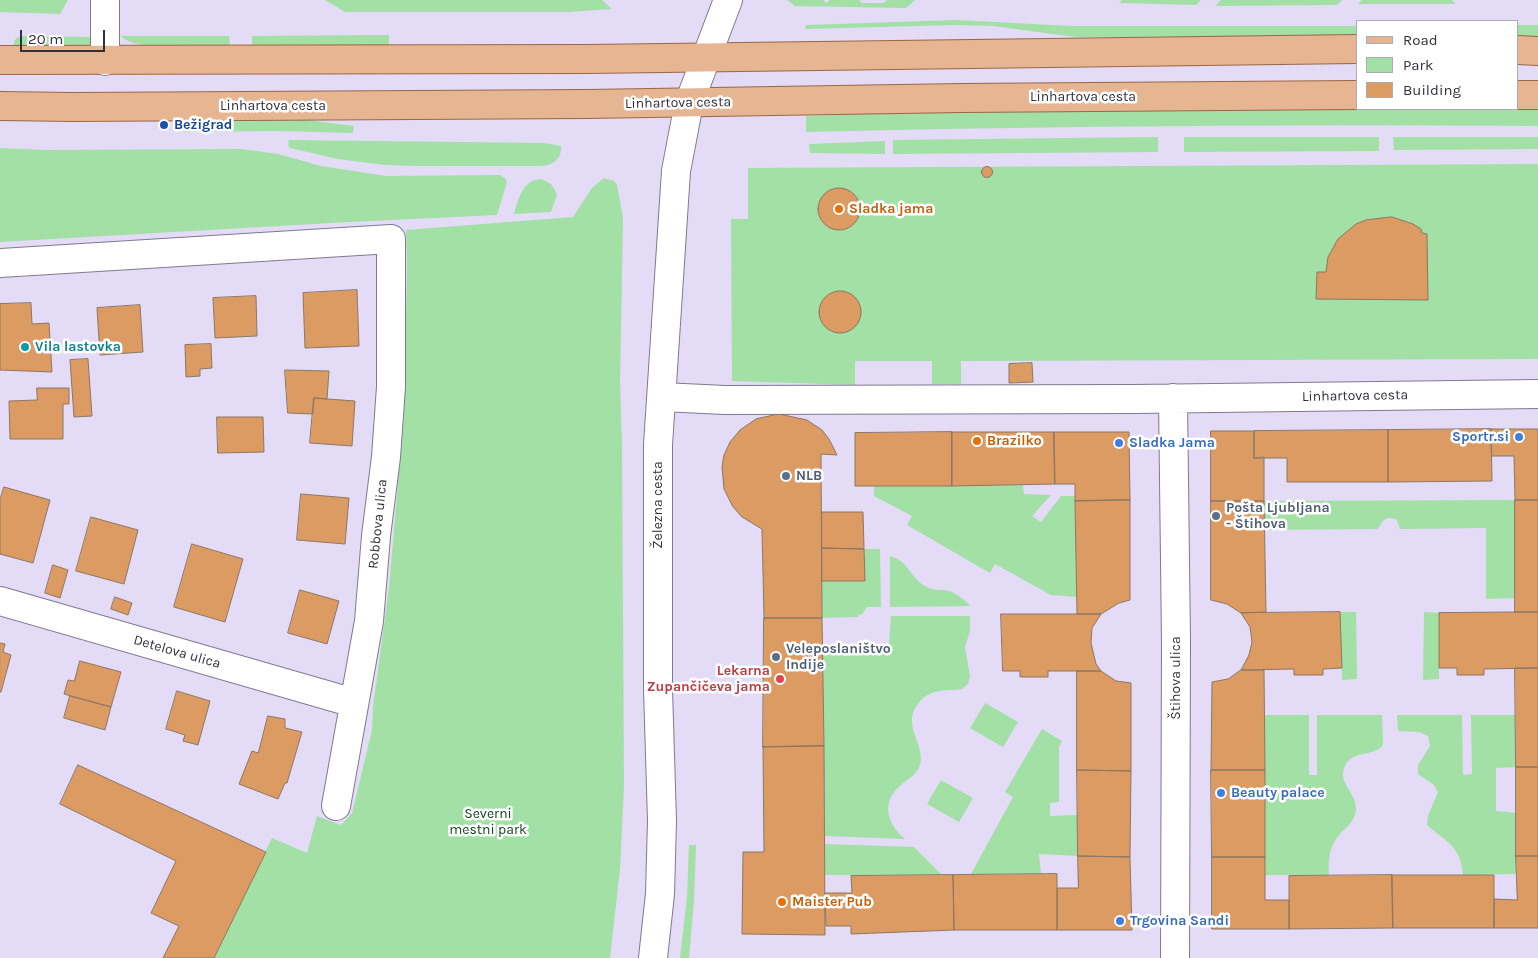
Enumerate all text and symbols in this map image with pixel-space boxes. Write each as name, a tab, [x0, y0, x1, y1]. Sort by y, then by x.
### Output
scale bar	[22, 20, 108, 52]
legend	[1356, 20, 1518, 110]
text: 20 m	[28, 30, 63, 48]
text: Road	[1403, 31, 1438, 49]
text: Park	[1403, 56, 1433, 74]
text: Building	[1403, 81, 1461, 99]
street label: Linhartova cesta	[1030, 89, 1136, 105]
street label: Linhartova cesta	[625, 94, 731, 112]
street label: Linhartova cesta	[220, 98, 326, 114]
place label: Bežigrad	[174, 117, 232, 133]
marker: Bežigrad	[158, 119, 170, 131]
place label: Sladka jama	[849, 201, 933, 217]
marker: Sladka jama	[833, 203, 845, 215]
place label: Vila lastovka	[35, 339, 121, 355]
marker: Vila lastovka	[19, 341, 31, 353]
street label: Linhartova cesta	[1302, 387, 1408, 405]
place label: Sportr.si	[1452, 429, 1509, 445]
marker: Sportr.si	[1513, 431, 1525, 443]
place label: Brazilko	[987, 433, 1042, 449]
marker: Brazilko	[971, 435, 983, 447]
place label: Sladka Jama	[1129, 435, 1215, 451]
marker: Sladka Jama	[1113, 437, 1125, 449]
street label: Železna cesta	[650, 461, 666, 549]
place label: NLB	[796, 468, 822, 484]
marker: NLB	[780, 470, 792, 482]
street label: Robbova ulica	[365, 478, 391, 570]
place label: Pošta Ljubljana - Štihova	[1226, 500, 1330, 532]
marker: Pošta Ljubljana - Štihova	[1210, 510, 1222, 522]
street label: Detelova ulica	[131, 632, 223, 672]
street label: Štihova ulica	[1168, 636, 1184, 720]
place label: Veleposlaništvo Indije	[786, 641, 891, 674]
marker: Veleposlaništvo Indije	[770, 651, 782, 663]
place label: Lekarna Zupančičeva jama	[647, 663, 770, 696]
marker: Lekarna Zupančičeva jama	[774, 673, 786, 685]
place label: Beauty palace	[1231, 785, 1325, 801]
marker: Beauty palace	[1215, 787, 1227, 799]
park label: Severni mestni park	[449, 806, 527, 839]
place label: Maister Pub	[792, 894, 872, 910]
marker: Maister Pub	[776, 896, 788, 908]
place label: Trgovina Sandi	[1130, 913, 1229, 929]
marker: Trgovina Sandi	[1114, 915, 1126, 927]

